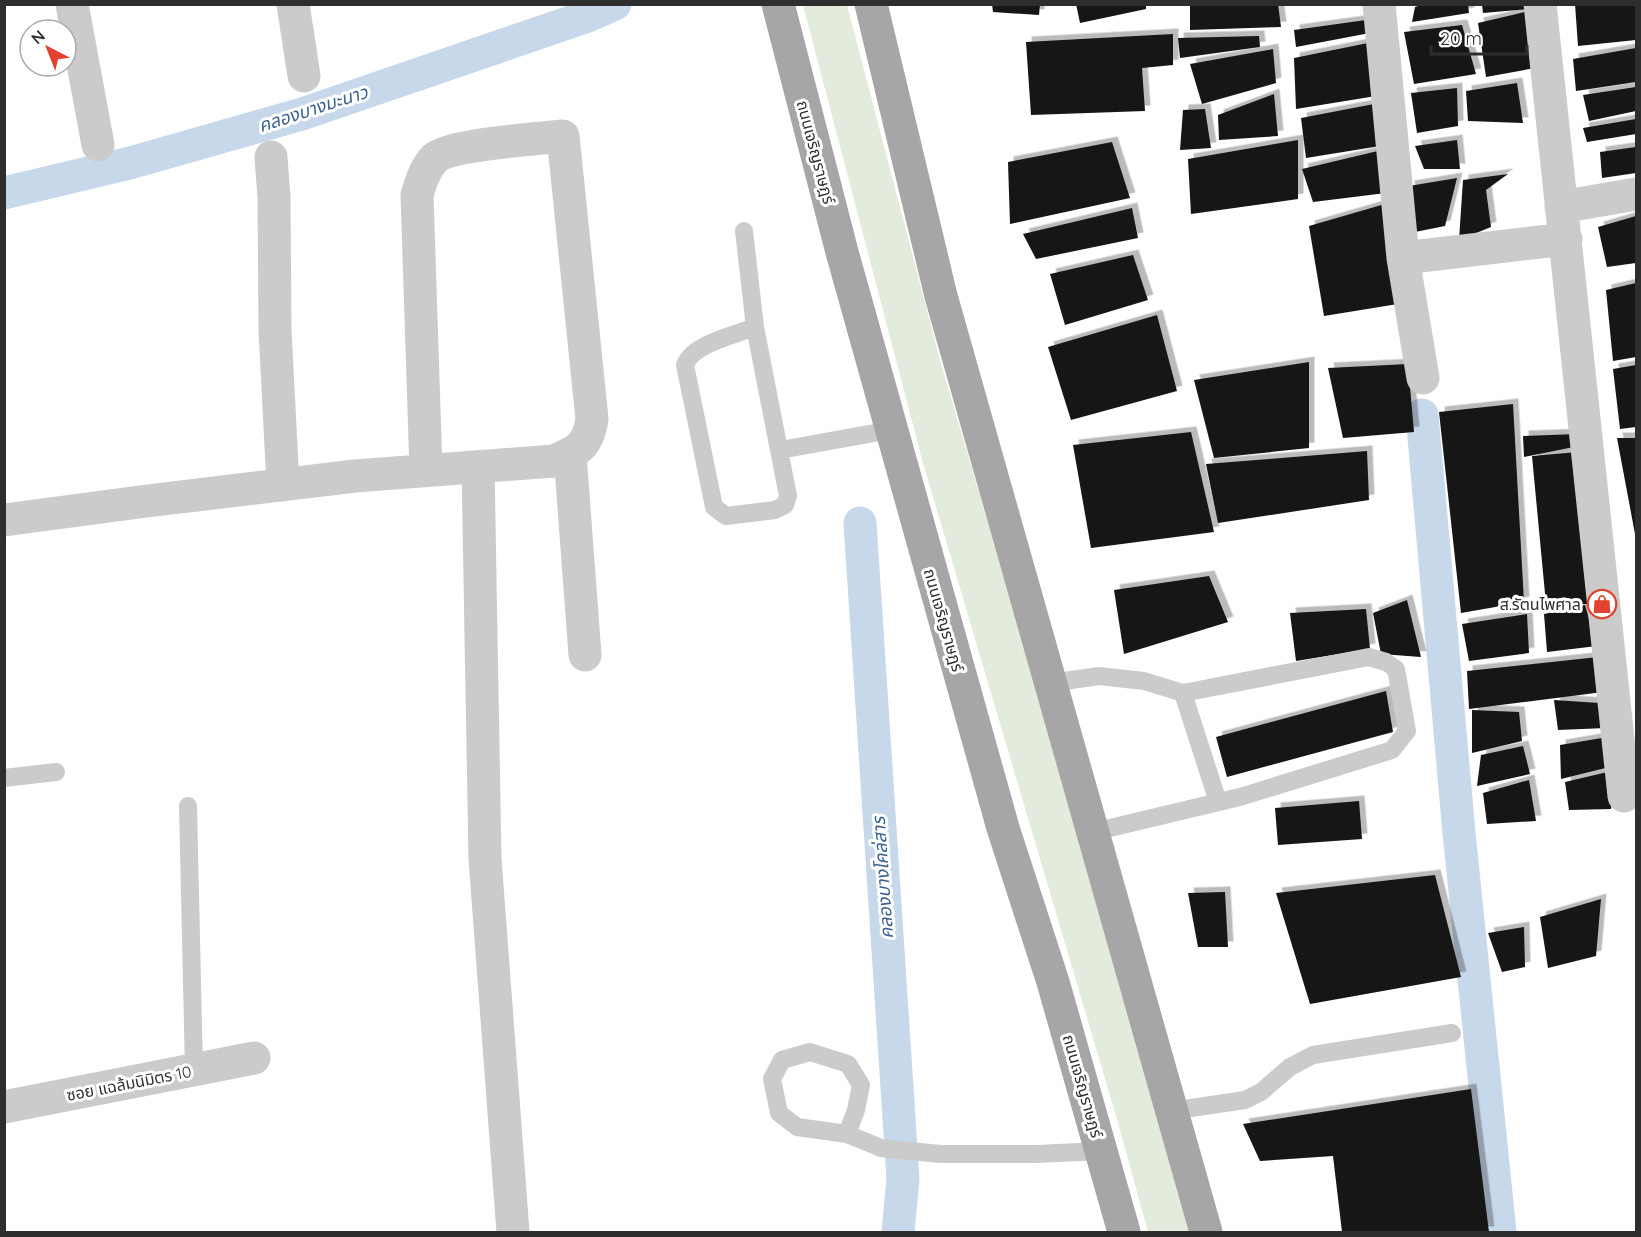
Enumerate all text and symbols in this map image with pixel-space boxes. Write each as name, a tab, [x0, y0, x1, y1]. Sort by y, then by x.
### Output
north arrow	[18, 18, 78, 78]
scale bar	[1431, 18, 1527, 56]
text: N	[27, 25, 49, 48]
text: 20 m	[1440, 27, 1482, 50]
water label: คลองบางมะนาว	[255, 80, 371, 137]
street label: ถนนเจริญราษฎร์	[793, 98, 840, 207]
street label: ถนนเจริญราษฎร์	[920, 566, 968, 675]
shop icon: ส.รัตนไพศาล	[1586, 588, 1618, 620]
place label: ส.รัตนไพศาล	[1500, 594, 1581, 614]
water label: คลองบางโคล่สาร	[867, 815, 898, 940]
street label: ถนนเจริญราษฎร์	[1059, 1032, 1107, 1141]
street label: ซอย แฉล้มนิมิตร 10	[65, 1061, 193, 1105]

